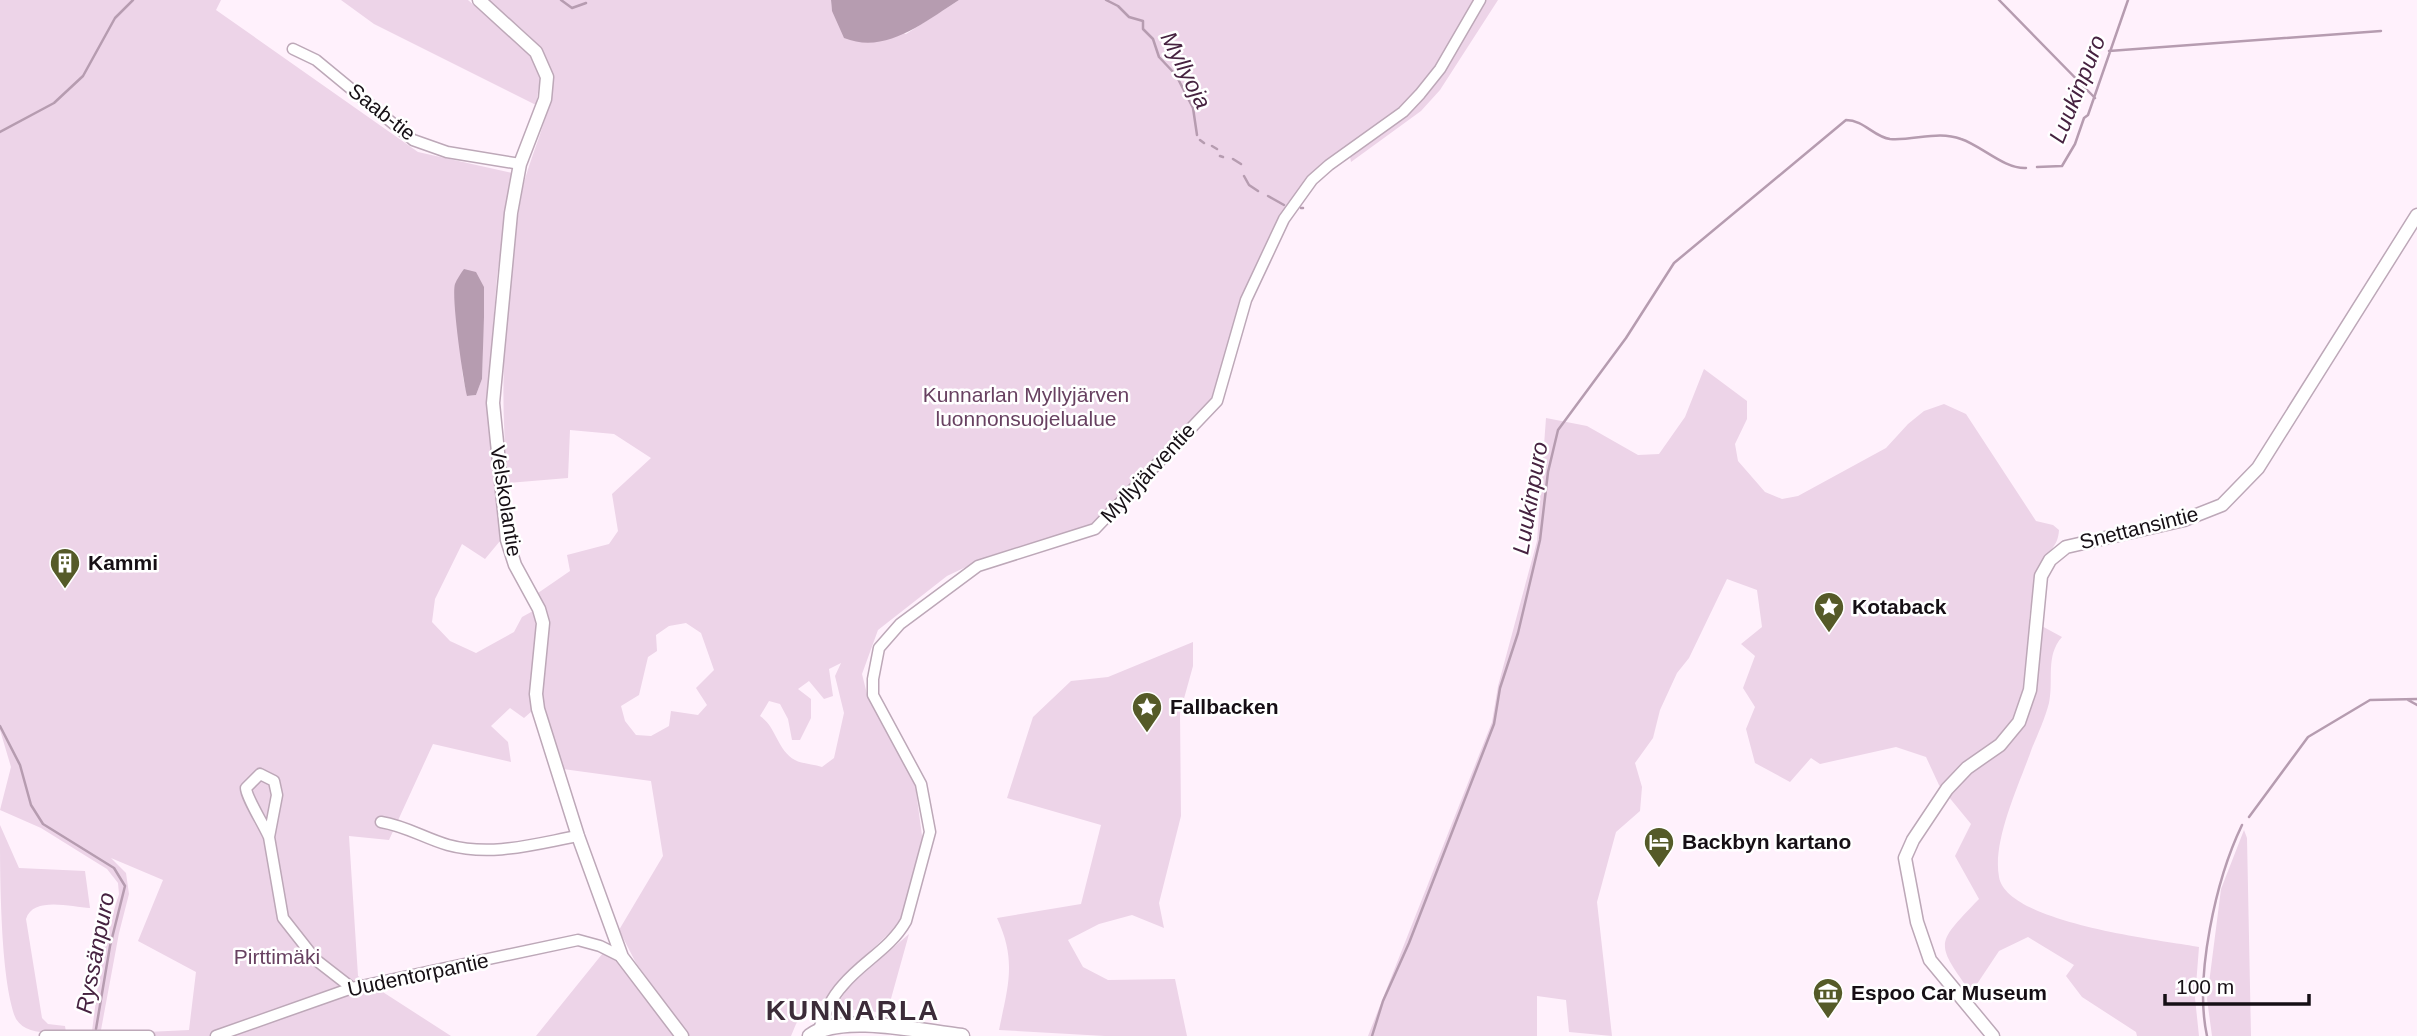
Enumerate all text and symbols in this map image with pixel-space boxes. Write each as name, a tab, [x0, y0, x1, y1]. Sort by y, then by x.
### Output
water label: Myllyoja	[1156, 27, 1216, 113]
water label: Luukinpuro	[2044, 31, 2110, 147]
street label: Saab-tie	[344, 78, 420, 145]
park label: Kunnarlan Myllyjärven luonnonsuojelualue	[923, 383, 1129, 430]
street label: Myllyjärventie	[1096, 418, 1199, 527]
water label: Luukinpuro	[1507, 439, 1553, 556]
street label: Velskolantie	[486, 444, 527, 558]
street label: Snettansintie	[2077, 502, 2201, 553]
building icon: Kammi	[48, 546, 82, 590]
place label: Kammi	[88, 551, 158, 574]
place icon: Kotaback	[1812, 590, 1846, 634]
place label: Kotaback	[1852, 595, 1947, 618]
place icon: Fallbacken	[1130, 690, 1164, 734]
place label: Fallbacken	[1170, 695, 1279, 718]
hotel icon: Backbyn kartano	[1642, 825, 1676, 869]
place label: Backbyn kartano	[1682, 830, 1851, 853]
water label: Ryssänpuro	[71, 890, 120, 1016]
park label: Pirttimäki	[234, 945, 320, 968]
street label: Uudentorpantie	[345, 948, 491, 1001]
scale bar	[2165, 962, 2308, 1006]
text: 100 m	[2176, 975, 2234, 998]
museum icon: Espoo Car Museum	[1811, 976, 1845, 1020]
place label: Espoo Car Museum	[1851, 981, 2047, 1004]
district label: KUNNARLA	[766, 995, 940, 1026]

